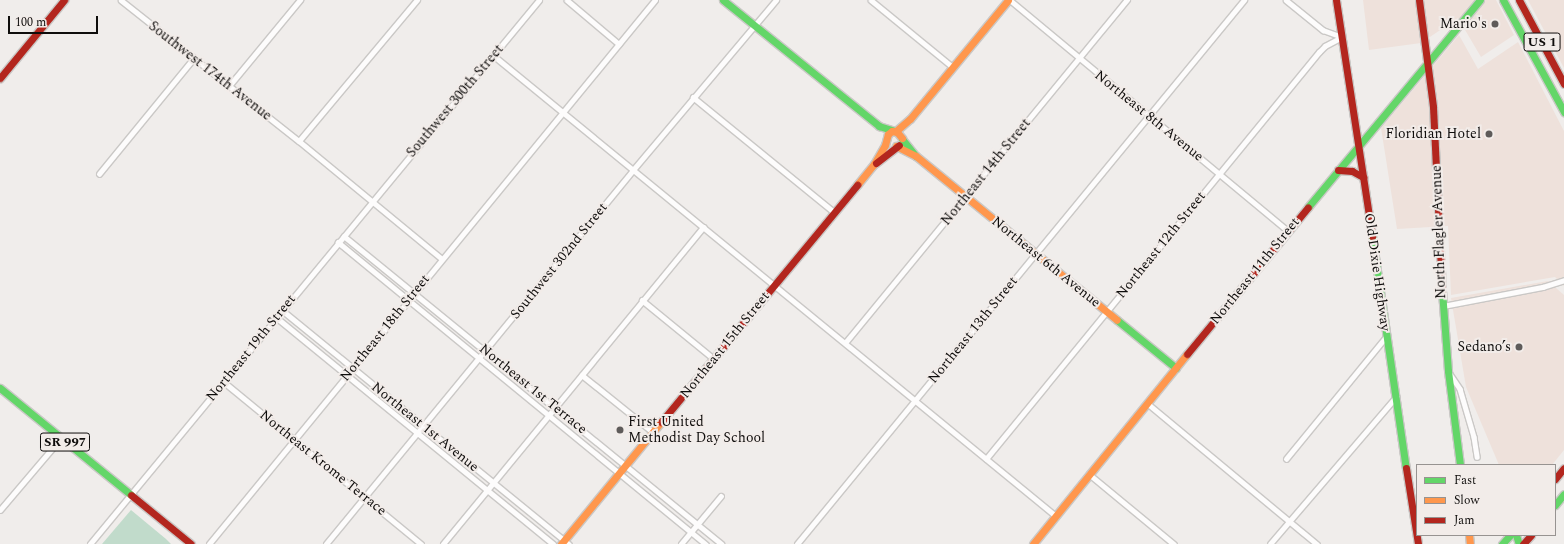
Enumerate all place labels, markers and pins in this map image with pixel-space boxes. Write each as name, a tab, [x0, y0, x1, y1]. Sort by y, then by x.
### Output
place label: Mario's	[1440, 16, 1487, 32]
marker: Mario's	[1490, 19, 1500, 29]
place label: Floridian Hotel	[1386, 126, 1481, 142]
marker: Floridian Hotel	[1484, 129, 1494, 139]
place label: Sedano’s	[1458, 339, 1511, 355]
marker: Sedano’s	[1514, 342, 1524, 352]
place label: First United Methodist Day School	[628, 414, 765, 446]
marker: First United Methodist Day School	[615, 425, 625, 435]

